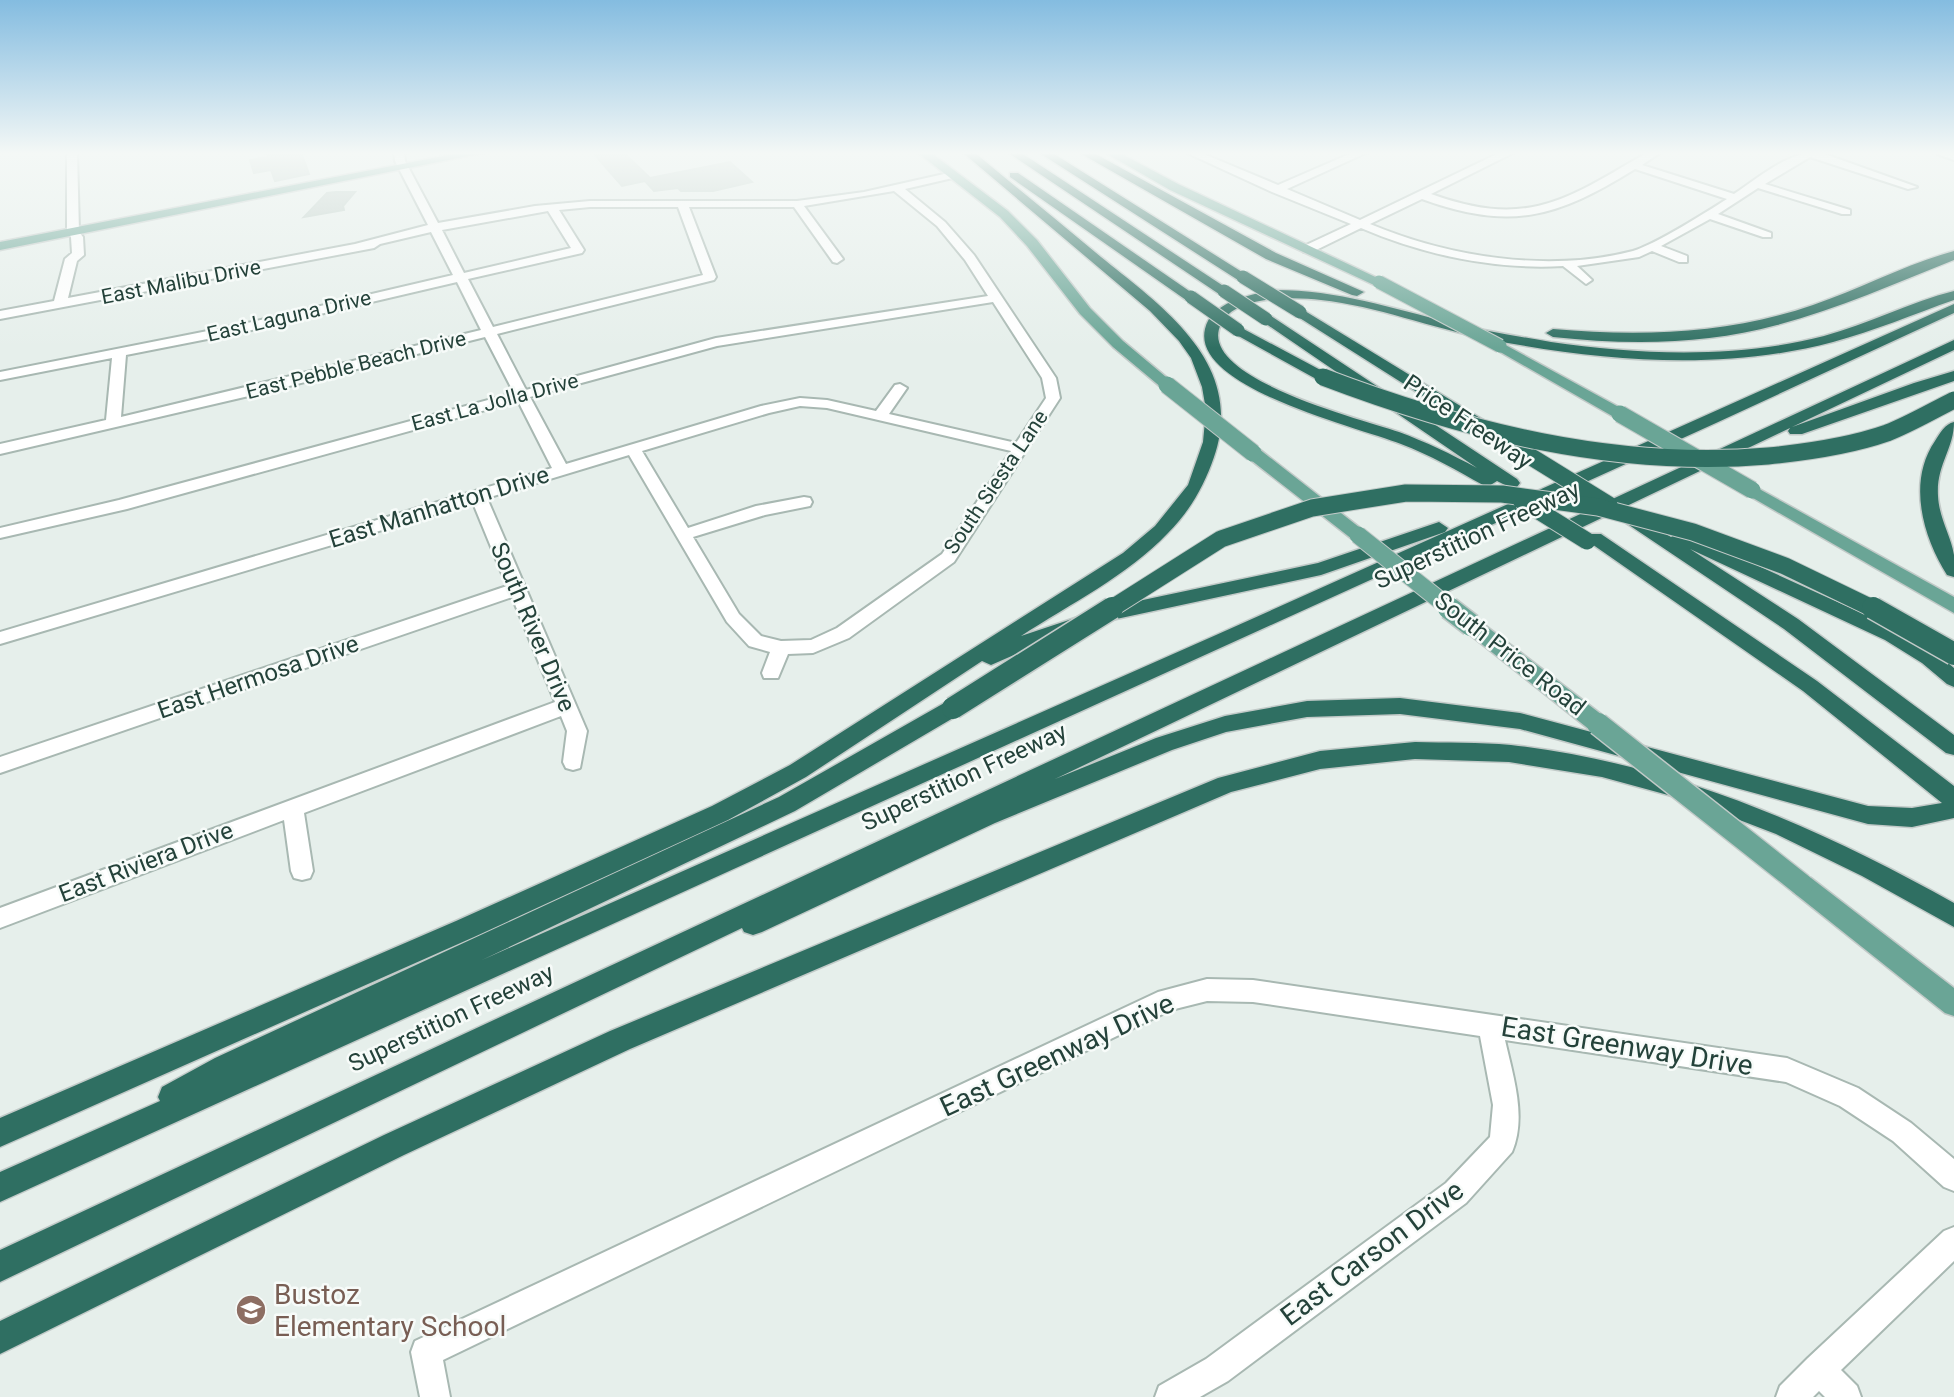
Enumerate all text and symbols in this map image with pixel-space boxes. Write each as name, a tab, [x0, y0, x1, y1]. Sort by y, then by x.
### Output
street label: East Malibu Drive	[99, 255, 263, 309]
street label: East Laguna Drive	[205, 285, 373, 347]
street label: East Pebble Beach Drive	[243, 326, 469, 404]
street label: East La Jolla Drive	[409, 368, 581, 436]
street label: Price Freeway	[1398, 369, 1538, 476]
street label: South Siesta Lane	[939, 406, 1053, 558]
street label: East Manhatton Drive	[326, 460, 552, 554]
street label: Superstition Freeway	[1370, 475, 1585, 595]
street label: South River Drive	[485, 538, 581, 716]
street label: South Price Road	[1429, 586, 1591, 722]
street label: East Hermosa Drive	[154, 629, 362, 725]
street label: Superstition Freeway	[857, 717, 1072, 837]
street label: East Riviera Drive	[55, 816, 237, 908]
street label: Superstition Freeway	[344, 958, 559, 1078]
street label: East Greenway Drive	[935, 986, 1179, 1124]
street label: East Greenway Drive	[1499, 1010, 1755, 1082]
street label: East Carson Drive	[1274, 1174, 1470, 1332]
place label: Bustoz Elementary School	[274, 1278, 506, 1343]
school or university icon: Bustoz Elementary School	[234, 1293, 268, 1327]

